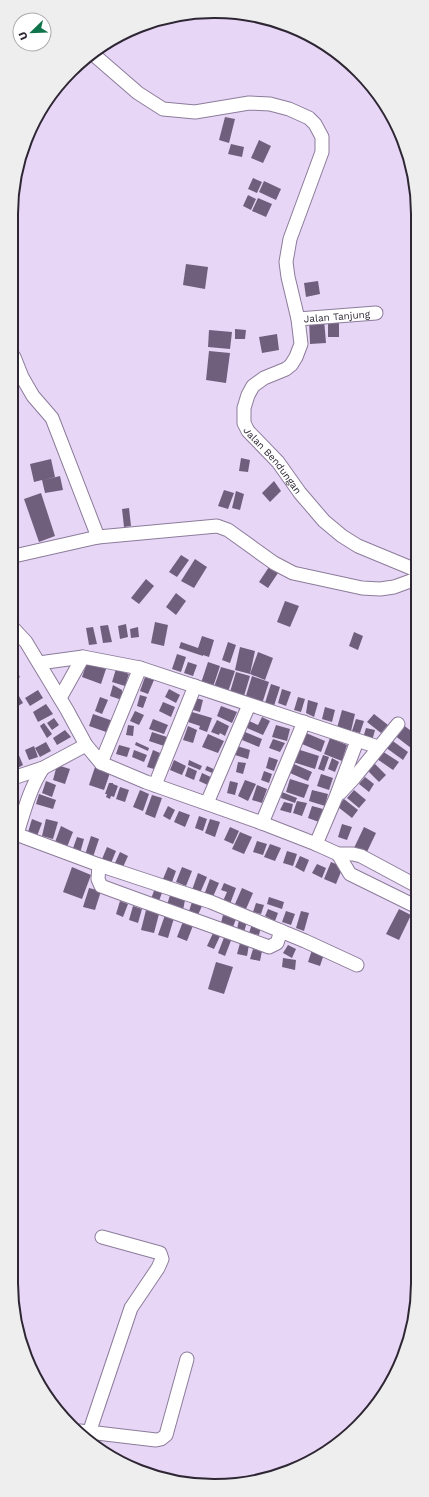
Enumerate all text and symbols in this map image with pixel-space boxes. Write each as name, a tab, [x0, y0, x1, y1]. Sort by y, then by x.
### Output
north arrow	[12, 12, 52, 52]
text: U	[16, 29, 31, 42]
street label: Jalan Tanjung	[303, 308, 371, 325]
street label: Jalan Bendungan	[241, 426, 304, 496]

